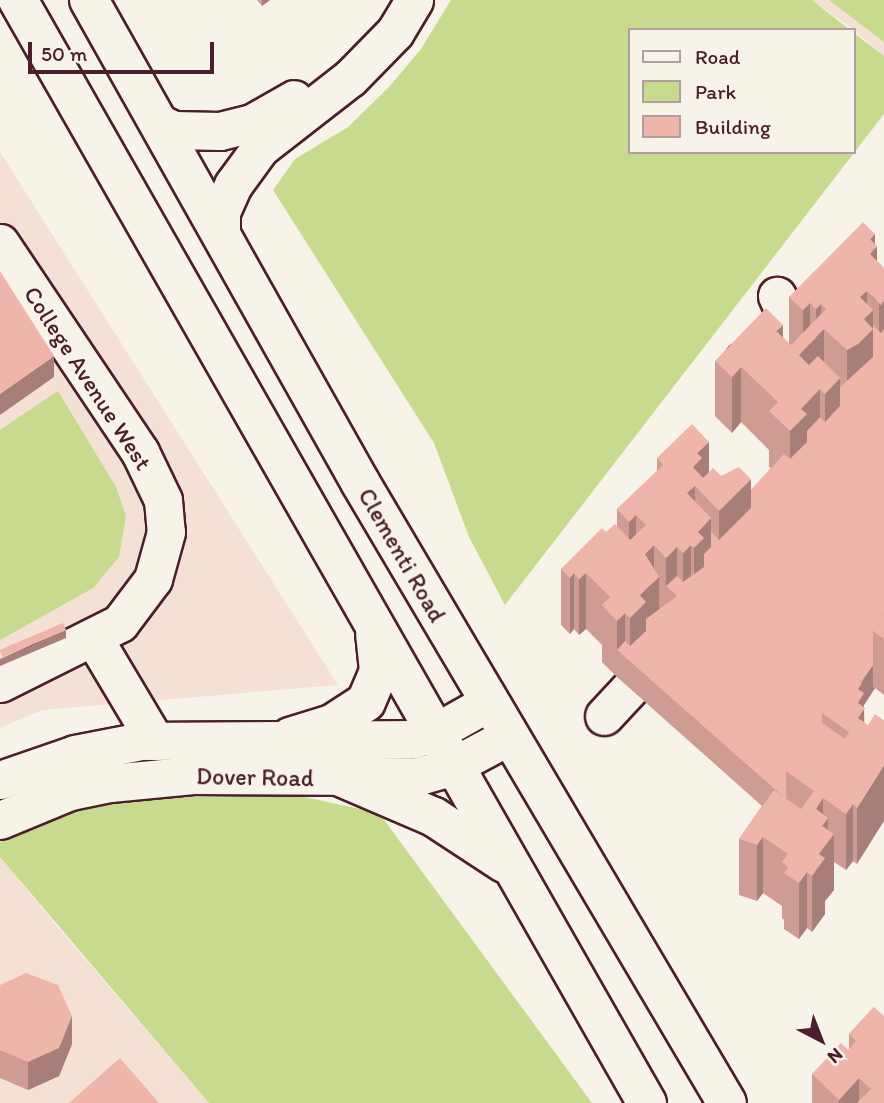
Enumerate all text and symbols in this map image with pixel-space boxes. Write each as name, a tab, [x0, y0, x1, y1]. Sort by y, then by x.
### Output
scale bar	[32, 28, 217, 72]
legend	[628, 28, 856, 154]
text: 50 m	[41, 41, 87, 66]
text: Road	[695, 44, 740, 69]
text: Park	[695, 79, 736, 104]
text: Building	[695, 114, 771, 139]
street label: College Avenue West	[18, 281, 158, 475]
street label: Clementi Road	[352, 483, 452, 627]
street label: Dover Road	[196, 762, 314, 792]
north arrow	[786, 1005, 856, 1075]
text: N	[823, 1043, 848, 1069]

